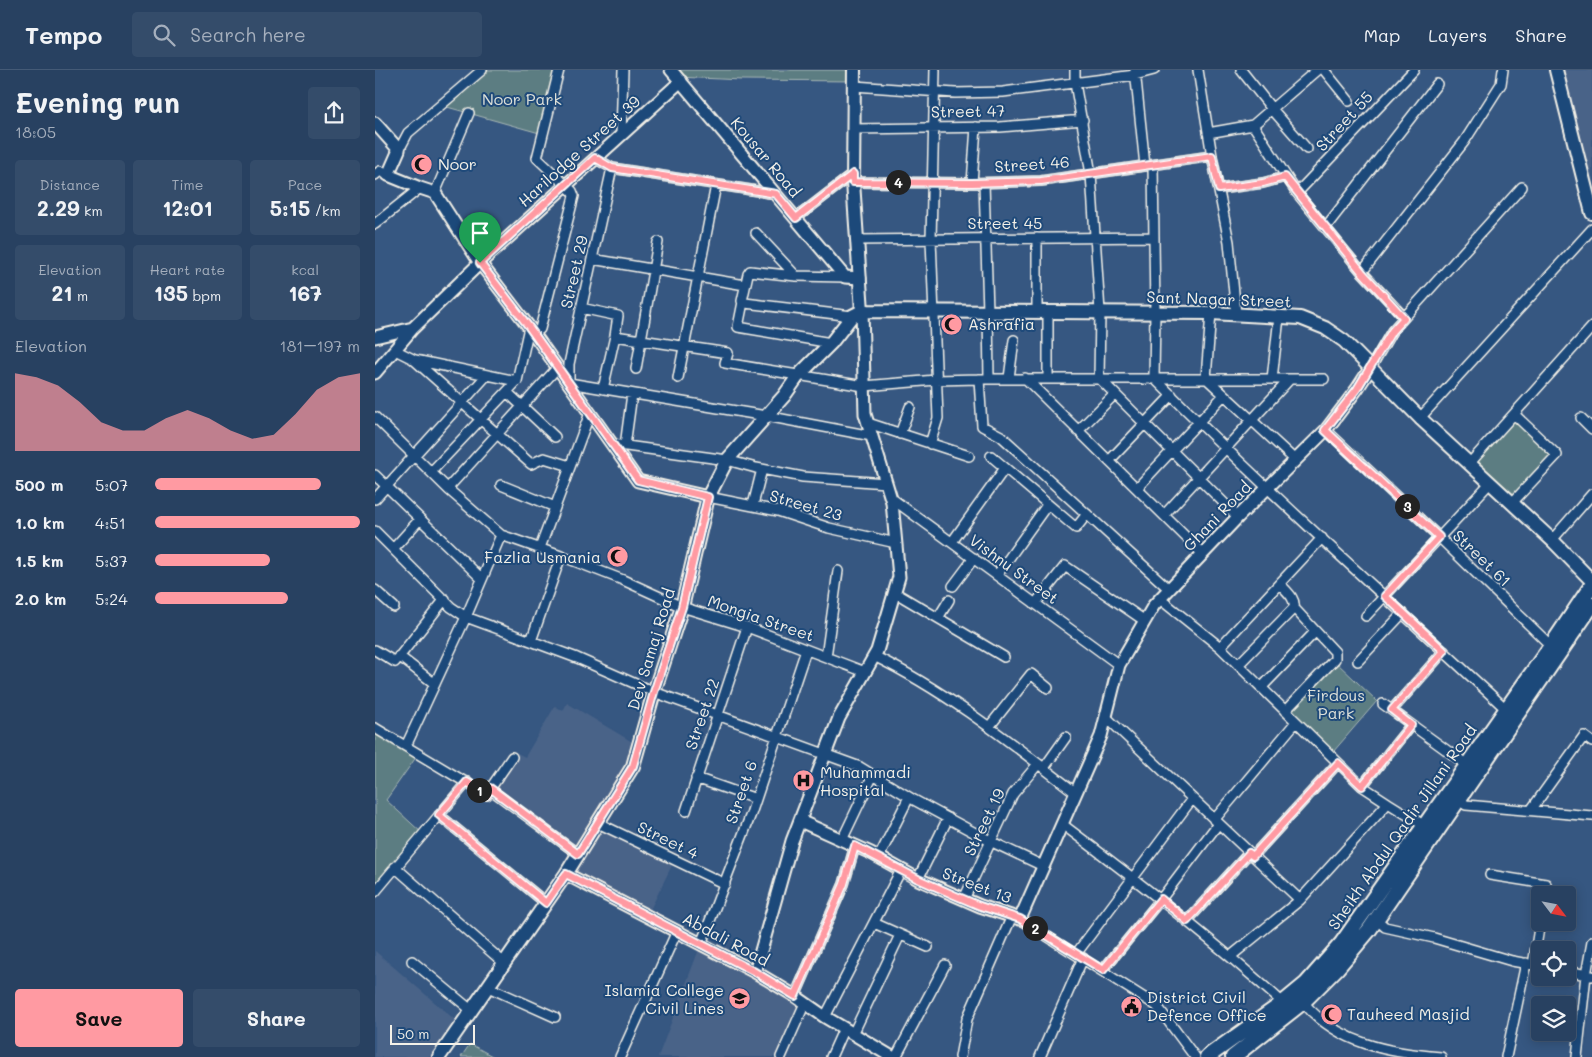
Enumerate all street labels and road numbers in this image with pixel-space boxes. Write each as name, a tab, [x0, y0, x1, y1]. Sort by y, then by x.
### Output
street label: Street 55	[1310, 86, 1377, 155]
street label: Harilodge Street 39	[513, 90, 644, 211]
street label: Street 47	[931, 99, 1005, 122]
street label: Kousar Road	[727, 112, 806, 201]
street label: Street 46	[994, 150, 1070, 177]
street label: Street 45	[968, 212, 1042, 233]
street label: Street 29	[555, 233, 592, 311]
street label: Sant Nagar Street	[1146, 285, 1292, 312]
street label: Ghani Road	[1178, 476, 1255, 555]
street label: Street 23	[768, 484, 845, 525]
street label: Street 61	[1449, 525, 1516, 591]
street label: Vishnu Street	[965, 529, 1063, 608]
street label: Dev Samaj Road	[622, 585, 679, 712]
street label: Mongia Street	[705, 589, 817, 646]
street label: Street 22	[680, 675, 723, 752]
street label: Sheikh Abdul Qadir Jillani Road	[1322, 720, 1481, 933]
street label: Street 6	[720, 757, 761, 826]
street label: Street 19	[958, 785, 1009, 859]
street label: Street 4	[634, 816, 703, 864]
street label: Street 13	[940, 862, 1015, 907]
street label: Abdali Road	[679, 907, 773, 970]

